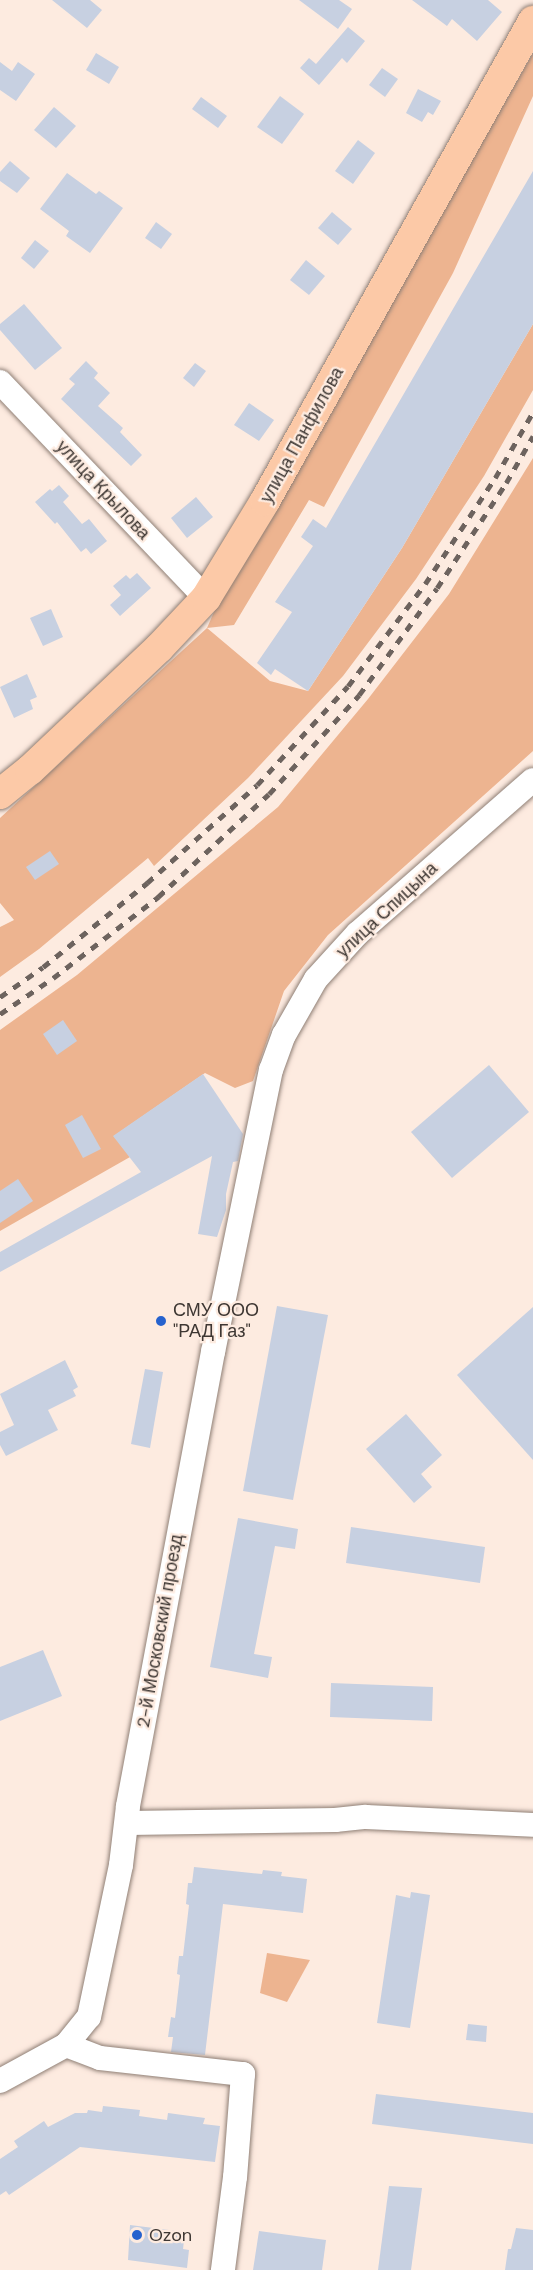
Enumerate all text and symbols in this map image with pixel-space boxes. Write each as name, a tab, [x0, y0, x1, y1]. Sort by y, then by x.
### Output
street label: улица Панфилова	[256, 363, 348, 507]
street label: улица Крылова	[52, 436, 154, 544]
street label: улица Спицына	[332, 858, 442, 962]
place label: СМУ ООО "РАД Газ"	[173, 1300, 259, 1342]
marker: СМУ ООО "РАД Газ"	[154, 1314, 168, 1328]
street label: 2-й Московский проезд	[132, 1533, 188, 1729]
place label: Ozon	[149, 2224, 192, 2246]
marker: Ozon	[130, 2228, 144, 2242]

